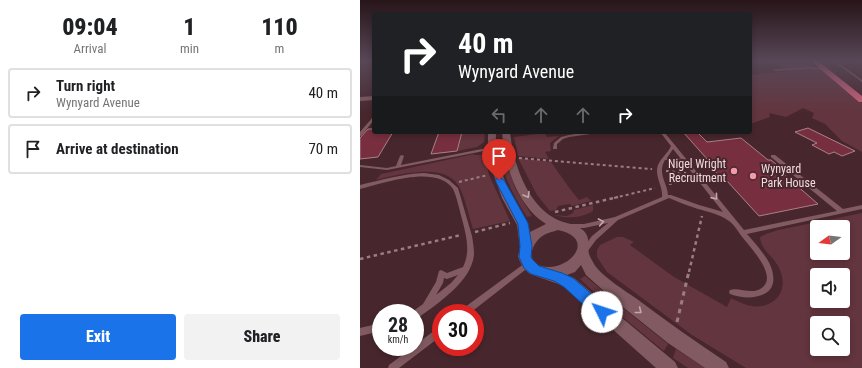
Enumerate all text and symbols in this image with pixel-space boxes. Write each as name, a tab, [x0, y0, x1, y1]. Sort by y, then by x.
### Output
text: 09:04	[62, 13, 118, 41]
text: 1	[183, 13, 196, 41]
text: 110	[261, 13, 298, 41]
text: 40 m	[458, 27, 514, 60]
icon: right	[392, 28, 444, 80]
text: Arrival	[73, 41, 107, 56]
text: min	[180, 41, 199, 56]
text: m	[275, 41, 284, 56]
text: Wynyard Avenue	[458, 61, 574, 82]
text: Turn right	[56, 77, 115, 95]
icon: right	[22, 82, 44, 104]
text: 40 m	[308, 84, 338, 102]
text: Wynyard Avenue	[56, 95, 140, 110]
icon: left	[488, 104, 510, 126]
icon: ahead	[530, 104, 552, 126]
icon: ahead	[572, 104, 594, 126]
icon: right	[614, 104, 636, 126]
icon: arrive	[22, 138, 44, 160]
pin	[482, 139, 516, 180]
text: Arrive at destination	[56, 140, 179, 158]
text: 70 m	[308, 140, 338, 158]
icon: arrive	[488, 145, 510, 167]
place label: Nigel Wright Recruitment	[668, 157, 726, 185]
place label: Wynyard Park House	[761, 162, 816, 190]
marker: Nigel Wright Recruitment	[729, 166, 739, 176]
marker: Wynyard Park House	[748, 171, 758, 181]
one-way arrow	[522, 191, 529, 198]
one-way arrow	[710, 193, 717, 200]
one-way arrow	[598, 219, 604, 227]
north arrow	[810, 220, 850, 260]
map controls	[810, 220, 850, 356]
button: sound	[810, 268, 850, 308]
position arrow	[581, 291, 623, 333]
speed limit sign: 30	[432, 304, 484, 356]
one-way arrow	[635, 306, 642, 313]
text: 28	[388, 313, 408, 337]
button: Exit	[20, 314, 176, 360]
button: Share	[184, 314, 340, 360]
button: search	[810, 316, 850, 356]
text: km/h	[388, 334, 408, 345]

